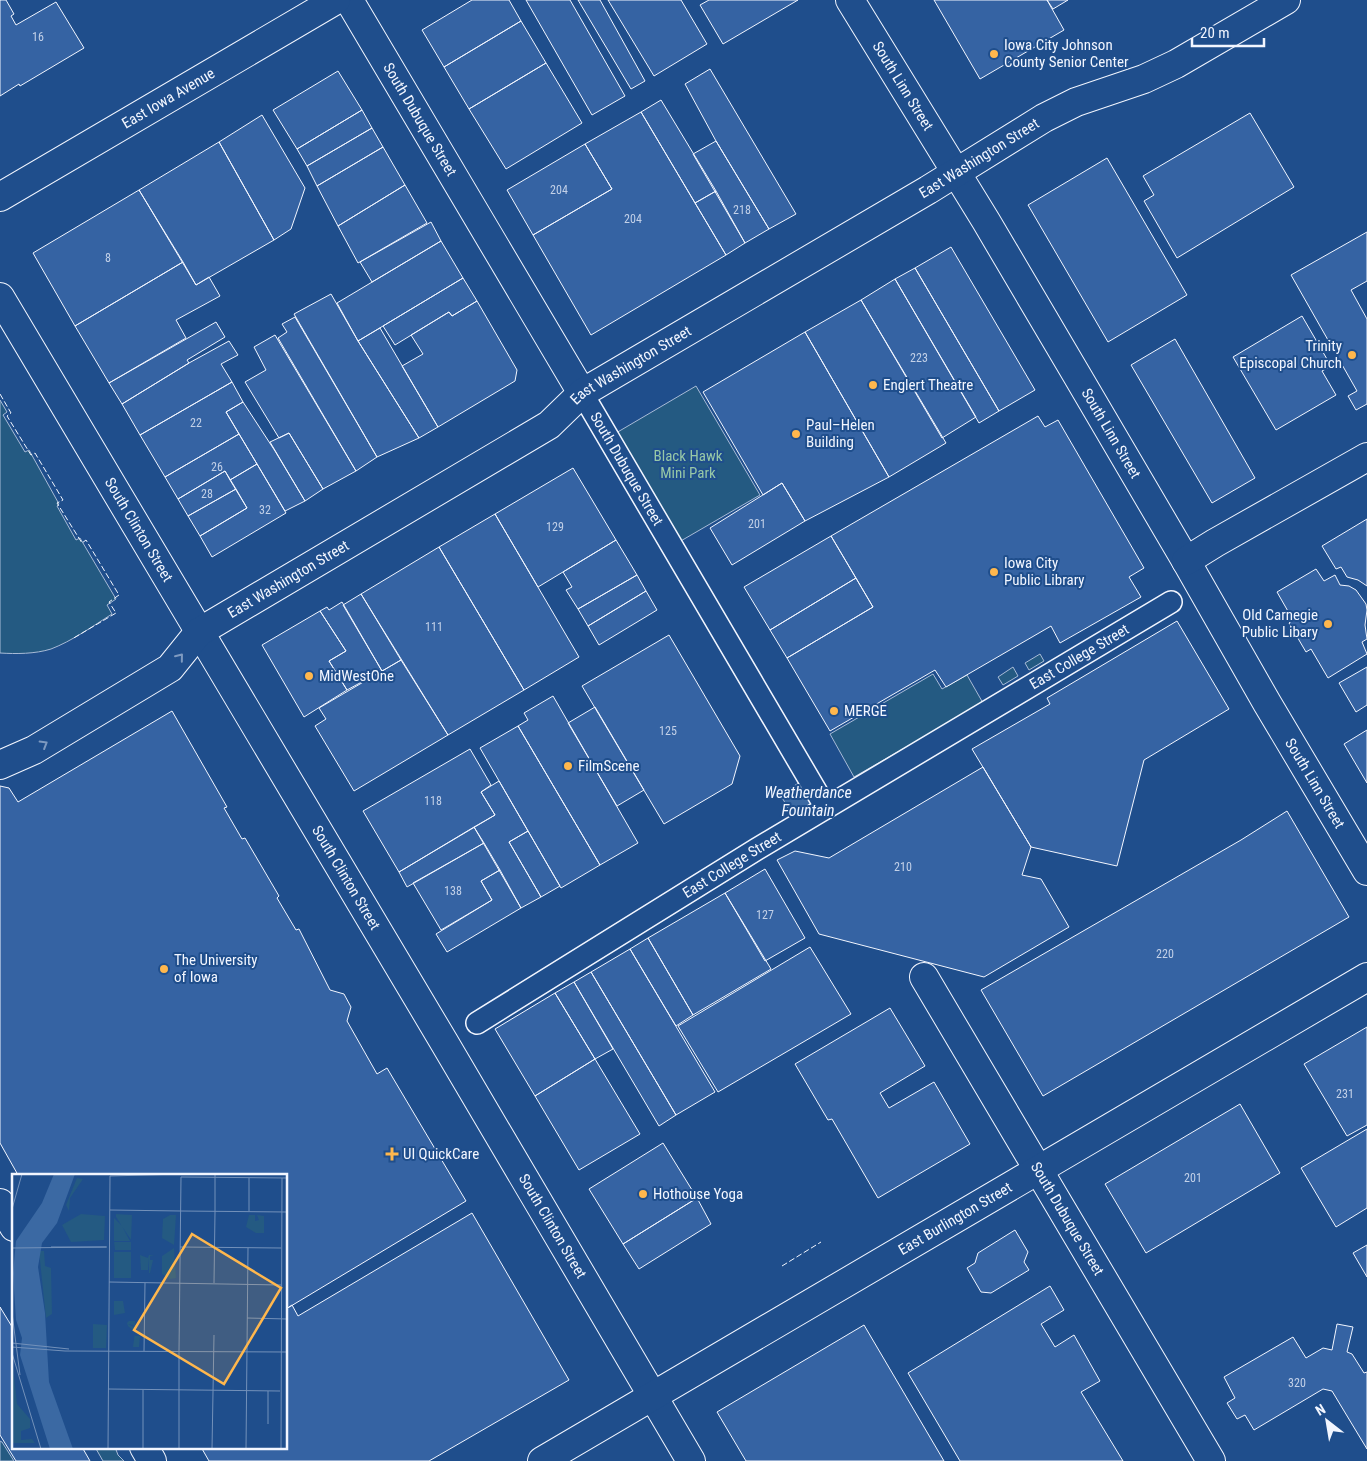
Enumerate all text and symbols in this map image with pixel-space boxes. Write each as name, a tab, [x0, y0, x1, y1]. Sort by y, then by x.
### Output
scale bar	[1192, 15, 1264, 47]
text: 20 m	[1200, 24, 1230, 42]
house number: 16	[32, 30, 44, 44]
place label: Iowa City Johnson County Senior Center	[1004, 36, 1129, 71]
street label: South Linn Street	[869, 38, 937, 134]
marker: Iowa City Johnson County Senior Center	[988, 48, 1000, 60]
street label: South Dubuque Street	[379, 60, 460, 180]
street label: East Iowa Avenue	[119, 64, 218, 133]
street label: East Washington Street	[916, 114, 1042, 202]
house number: 204	[550, 183, 568, 197]
house number: 218	[733, 203, 751, 217]
house number: 204	[624, 212, 642, 226]
house number: 8	[105, 251, 111, 265]
street label: East Washington Street	[567, 322, 694, 408]
place label: Trinity Episcopal Church	[1239, 337, 1342, 372]
marker: Trinity Episcopal Church	[1346, 349, 1358, 361]
house number: 223	[910, 351, 928, 365]
place label: Englert Theatre	[883, 376, 973, 394]
marker: Englert Theatre	[867, 379, 879, 391]
street label: South Linn Street	[1078, 385, 1145, 482]
street label: South Dubuque Street	[586, 409, 667, 529]
house number: 22	[190, 416, 202, 430]
place label: Paul–Helen Building	[806, 416, 875, 451]
marker: Paul–Helen Building	[790, 428, 802, 440]
park label: Black Hawk Mini Park	[654, 447, 723, 482]
house number: 26	[211, 460, 223, 474]
street label: South Clinton Street	[101, 474, 177, 585]
house number: 28	[201, 487, 213, 501]
house number: 32	[259, 503, 271, 517]
house number: 201	[748, 517, 766, 531]
house number: 129	[546, 520, 564, 534]
street label: East Washington Street	[224, 536, 352, 622]
place label: Iowa City Public Library	[1004, 554, 1085, 589]
marker: Iowa City Public Library	[988, 566, 1000, 578]
place label: Old Carnegie Public Libary	[1242, 606, 1318, 641]
marker: Old Carnegie Public Libary	[1322, 618, 1334, 630]
house number: 111	[425, 620, 443, 634]
street label: East College Street	[1026, 620, 1132, 693]
one-way arrow	[174, 654, 182, 663]
place label: MidWestOne	[319, 667, 394, 685]
marker: MidWestOne	[303, 670, 315, 682]
place label: MERGE	[844, 702, 887, 720]
marker: MERGE	[828, 705, 840, 717]
house number: 125	[659, 724, 677, 738]
street label: South Linn Street	[1281, 735, 1349, 832]
one-way arrow	[38, 741, 47, 751]
place label: FilmScene	[578, 757, 639, 775]
marker: FilmScene	[562, 760, 574, 772]
water label: Weatherdance Fountain	[764, 783, 852, 820]
house number: 118	[424, 794, 442, 808]
street label: South Clinton Street	[308, 822, 384, 933]
street label: East College Street	[679, 828, 784, 902]
house number: 210	[894, 860, 912, 874]
house number: 138	[444, 884, 462, 898]
house number: 127	[756, 908, 774, 922]
house number: 220	[1156, 947, 1174, 961]
place label: The University of Iowa	[174, 951, 258, 986]
marker: The University of Iowa	[158, 963, 170, 975]
house number: 231	[1336, 1087, 1354, 1101]
place label: UI QuickCare	[403, 1145, 479, 1163]
marker: UI QuickCare	[385, 1147, 399, 1161]
street label: South Dubuque Street	[1027, 1159, 1108, 1279]
street label: South Clinton Street	[515, 1171, 590, 1282]
house number: 201	[1184, 1171, 1202, 1185]
inset map	[12, 1174, 288, 1448]
street label: East Burlington Street	[895, 1178, 1015, 1259]
place label: Hothouse Yoga	[653, 1185, 743, 1203]
marker: Hothouse Yoga	[637, 1188, 649, 1200]
house number: 320	[1288, 1376, 1306, 1390]
north arrow	[1302, 1396, 1352, 1446]
text: N	[1313, 1401, 1328, 1419]

